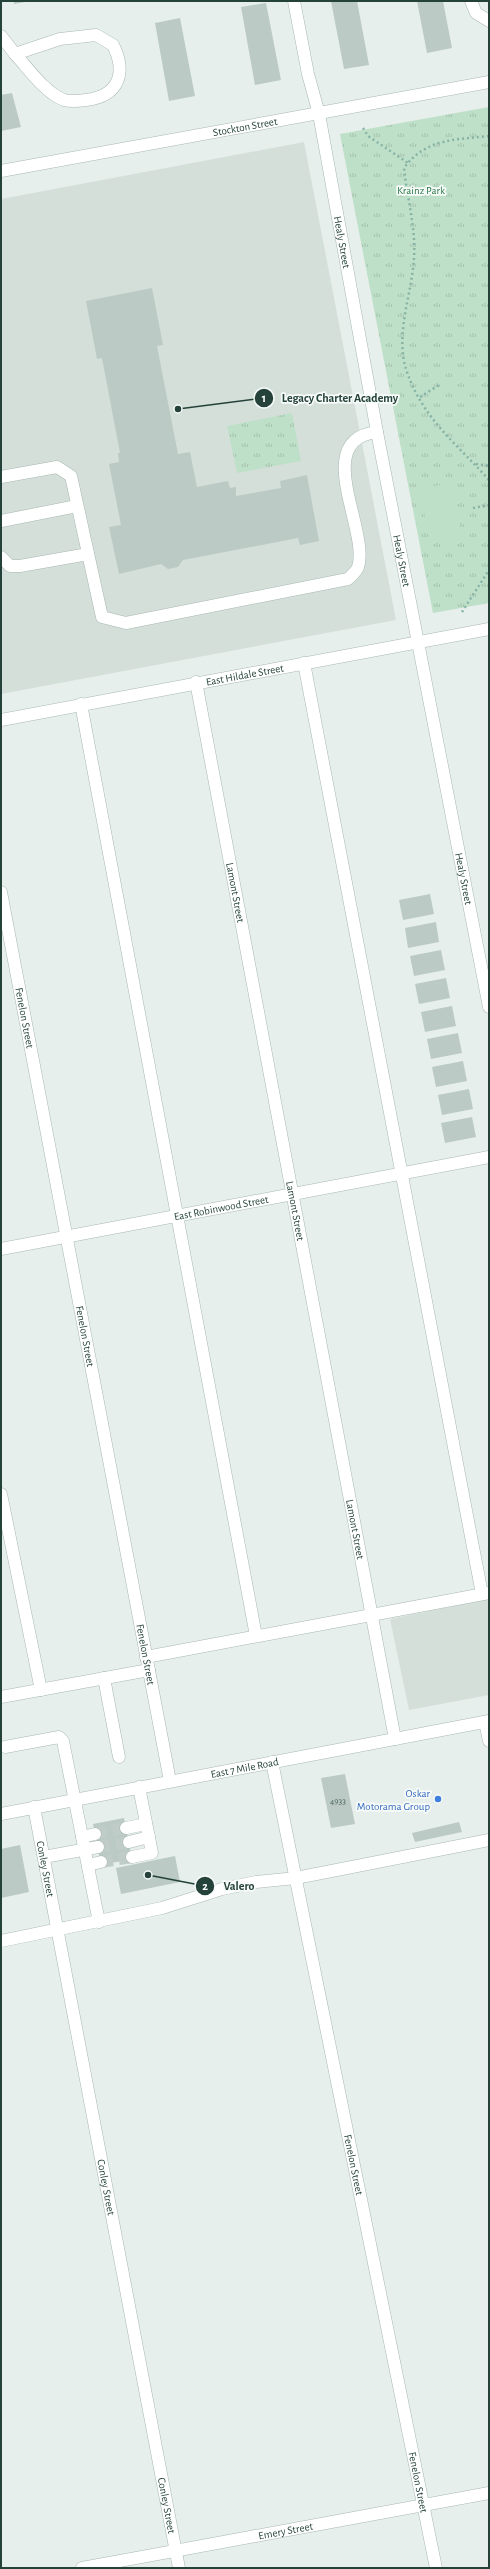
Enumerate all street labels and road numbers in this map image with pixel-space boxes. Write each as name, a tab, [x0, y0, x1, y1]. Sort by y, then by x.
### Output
street label: Stockton Street	[212, 115, 279, 138]
street label: Healy Street	[332, 215, 353, 269]
street label: Healy Street	[392, 534, 413, 588]
street label: East Hildale Street	[205, 662, 285, 687]
street label: Healy Street	[454, 852, 475, 906]
street label: Lamont Street	[225, 861, 247, 924]
street label: Fenelon Street	[14, 986, 36, 1050]
street label: Lamont Street	[285, 1180, 307, 1242]
street label: East Robinwood Street	[173, 1193, 270, 1222]
street label: Fenelon Street	[74, 1305, 97, 1368]
street label: Lamont Street	[344, 1498, 367, 1560]
street label: Fenelon Street	[135, 1623, 157, 1686]
street label: East 7 Mile Road	[210, 1756, 280, 1779]
street label: Conley Street	[35, 1840, 57, 1898]
street label: Fenelon Street	[342, 2133, 366, 2197]
street label: Conley Street	[96, 2158, 117, 2217]
street label: Fenelon Street	[407, 2451, 430, 2514]
street label: Conley Street	[156, 2477, 178, 2535]
street label: Emery Street	[257, 2520, 314, 2541]

